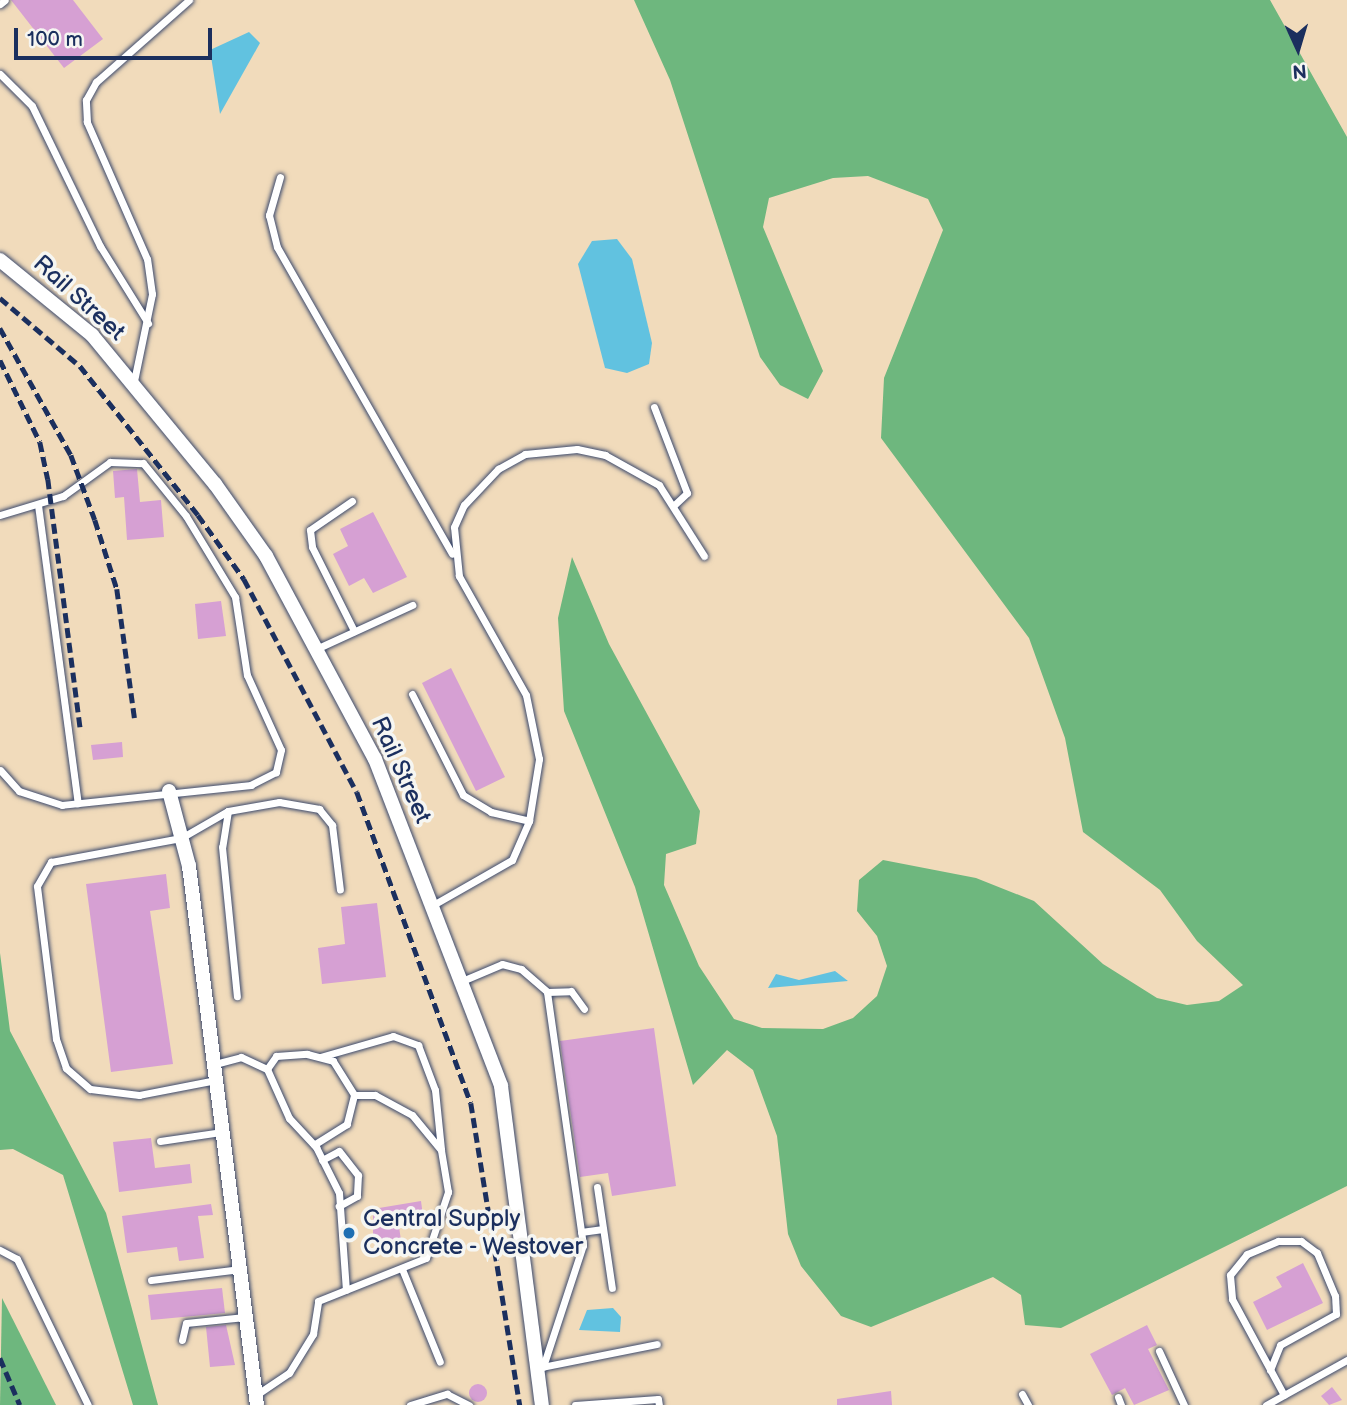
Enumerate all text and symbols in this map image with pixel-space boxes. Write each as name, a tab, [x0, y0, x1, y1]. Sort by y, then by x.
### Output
scale bar	[18, 14, 215, 58]
north arrow	[1263, 14, 1333, 84]
text: 100 m	[27, 27, 83, 52]
text: N	[1292, 58, 1307, 82]
street label: Rail Street	[27, 249, 131, 347]
street label: Rail Street	[365, 712, 437, 828]
place label: Central Supply Concrete - Westover	[363, 1205, 586, 1261]
marker: Central Supply Concrete - Westover	[341, 1225, 357, 1241]

